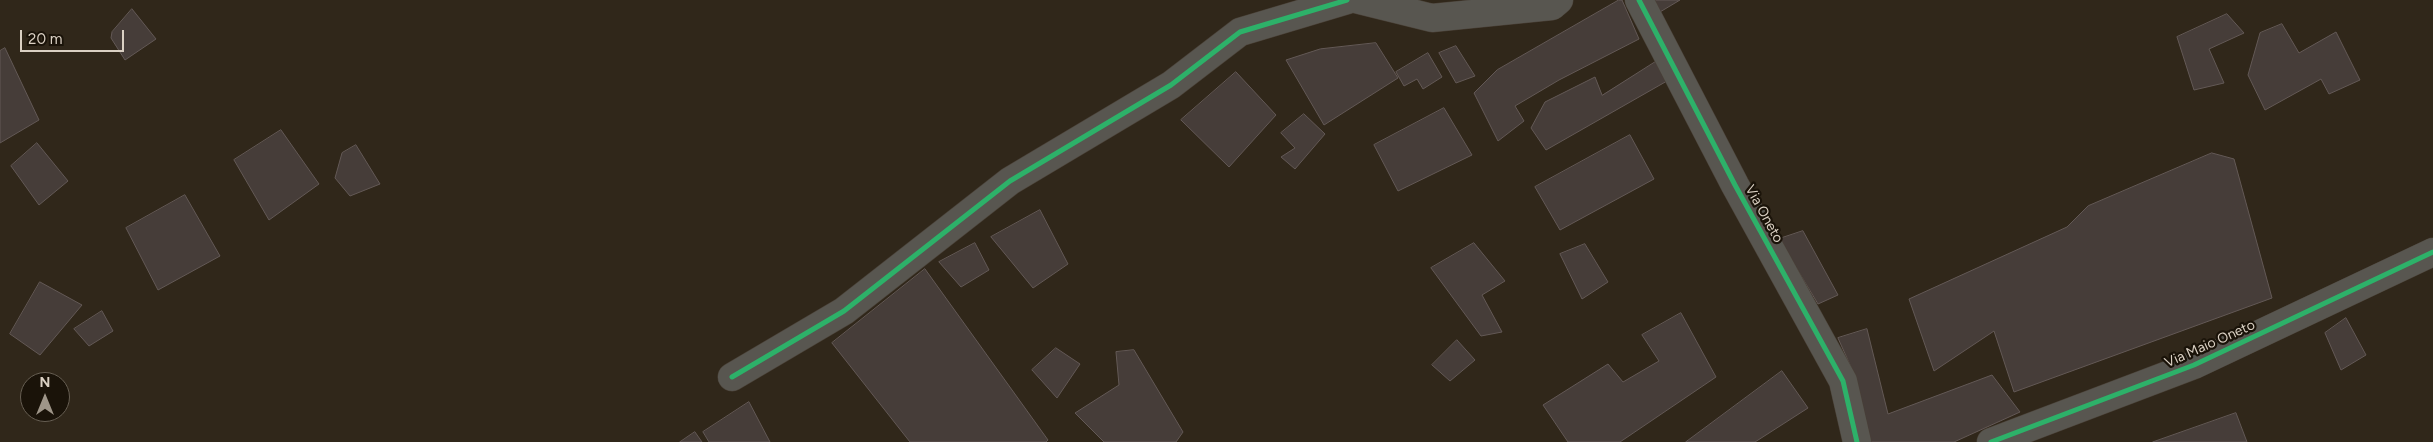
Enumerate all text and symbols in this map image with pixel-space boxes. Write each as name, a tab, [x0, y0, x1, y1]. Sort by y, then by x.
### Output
scale bar	[22, 20, 126, 52]
text: 20 m	[28, 30, 62, 48]
street label: Via Oneto	[1741, 182, 1787, 246]
street label: Via Maio Oneto	[2162, 317, 2258, 371]
north arrow	[20, 372, 70, 422]
text: N	[40, 374, 50, 391]

